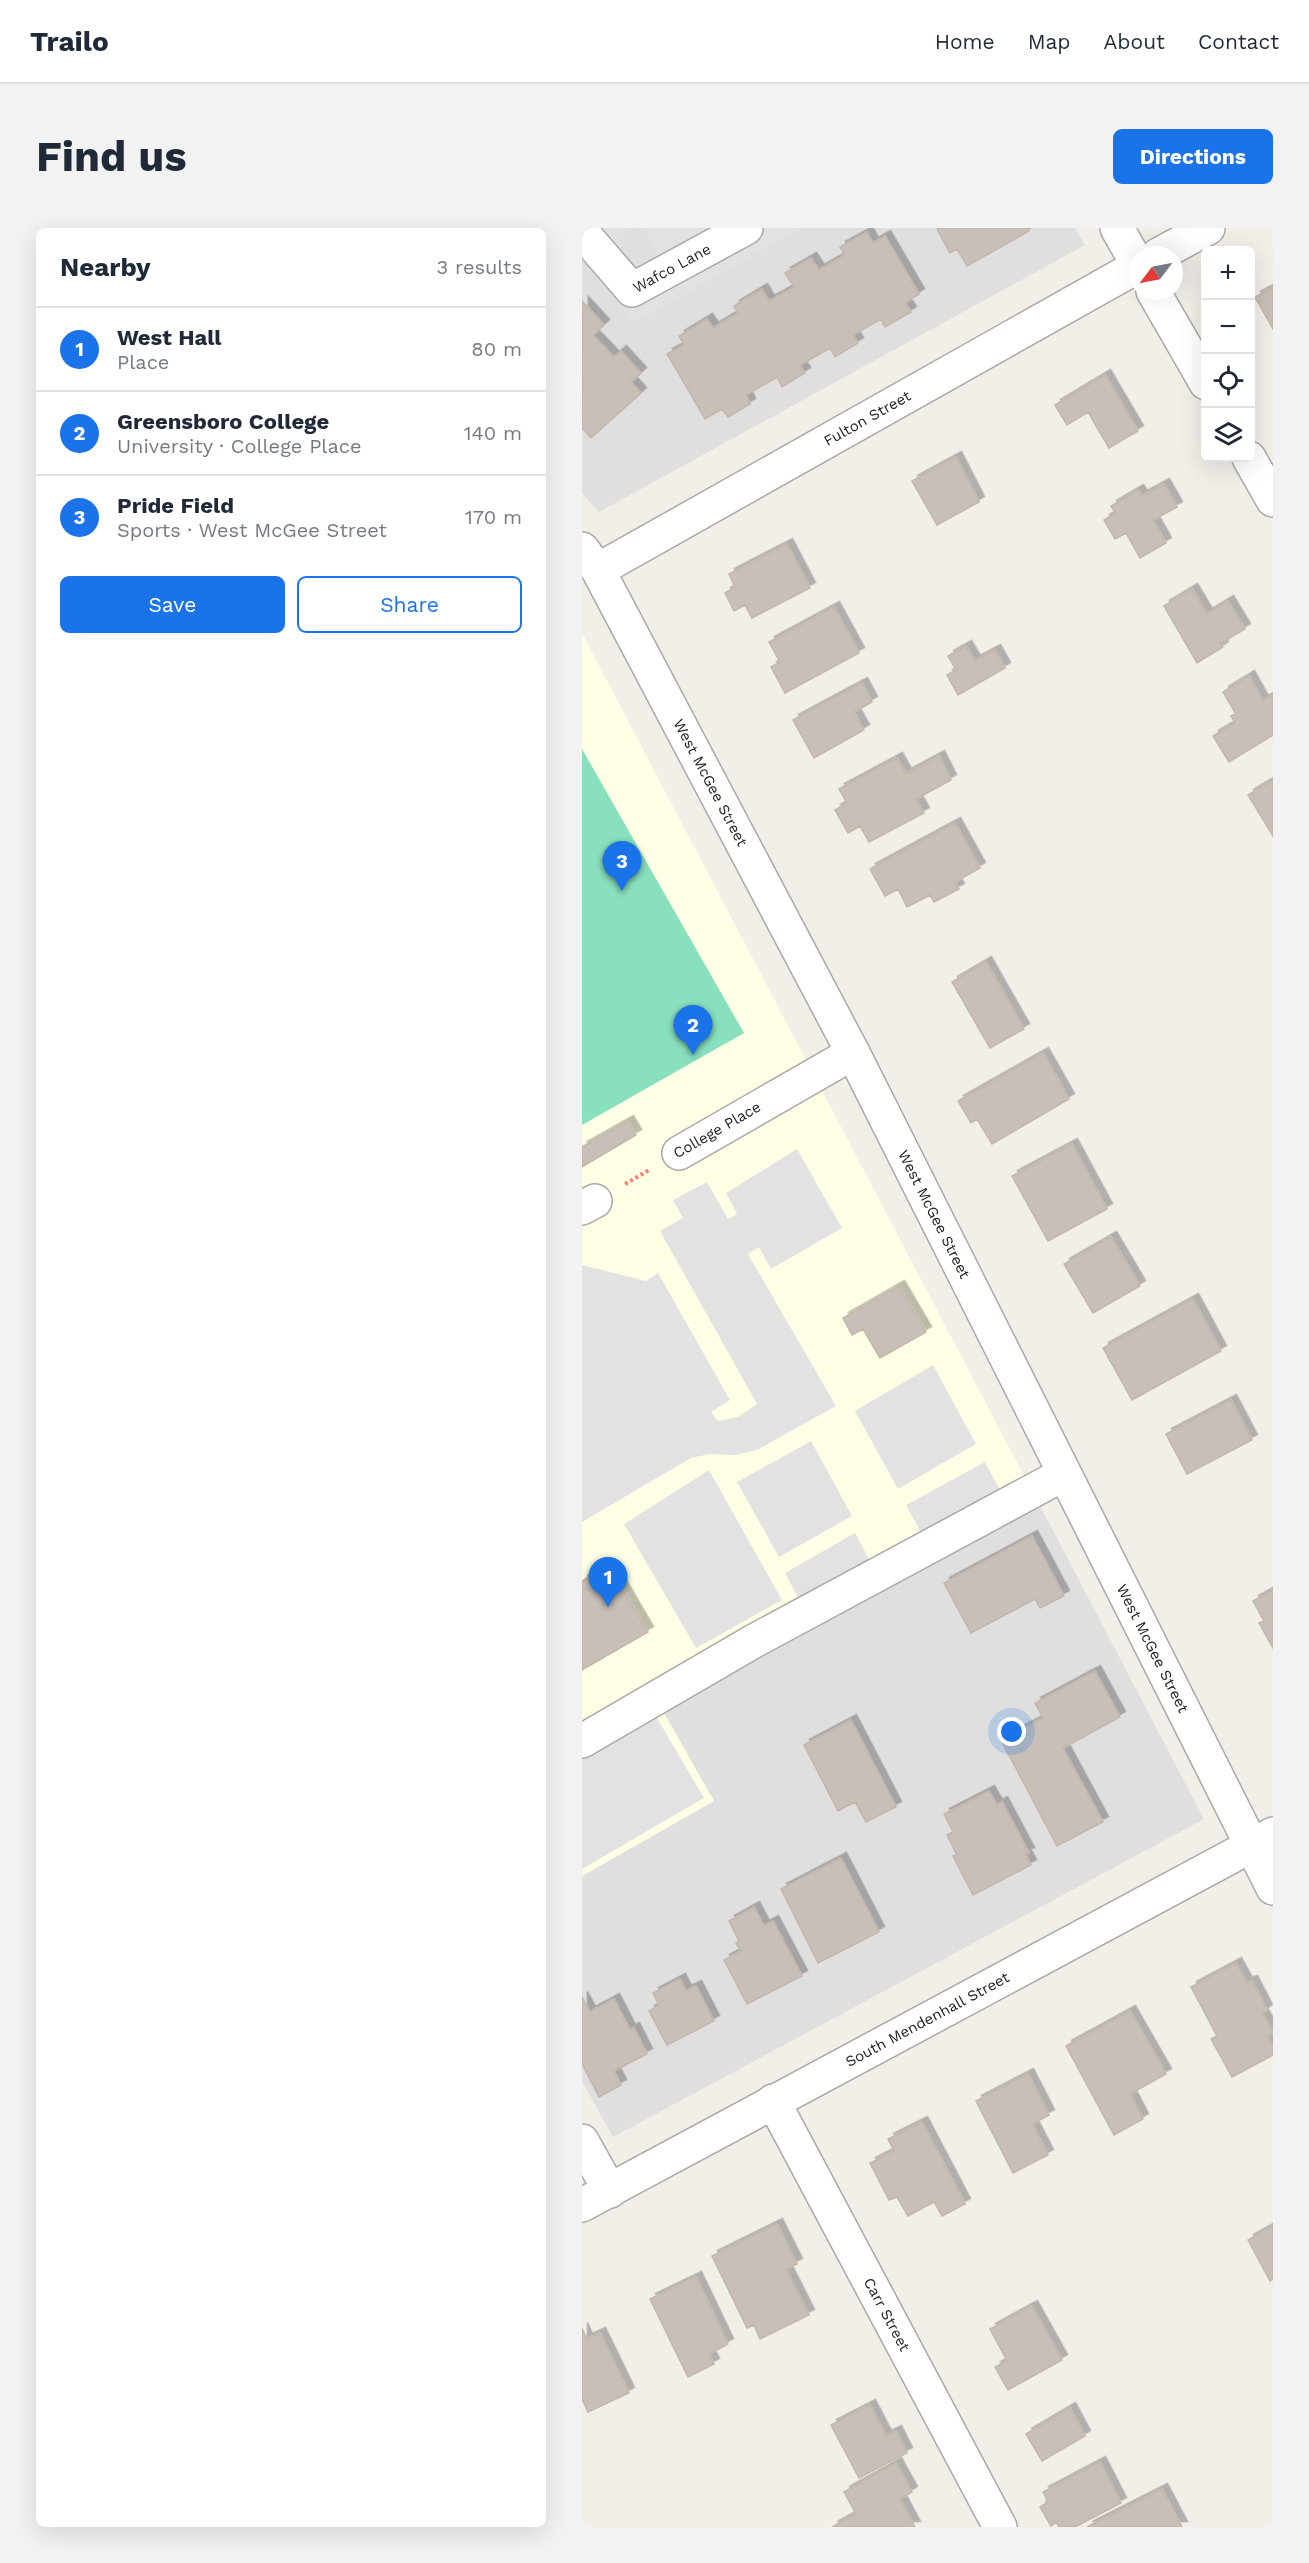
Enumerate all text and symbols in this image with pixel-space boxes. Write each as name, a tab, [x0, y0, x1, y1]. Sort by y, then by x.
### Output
text: Trailo	[30, 25, 109, 58]
text: Home	[935, 29, 995, 54]
text: Map	[1028, 29, 1071, 54]
text: About	[1104, 29, 1165, 54]
text: Contact	[1198, 29, 1279, 54]
button: Directions	[1113, 129, 1273, 184]
text: Find us	[36, 132, 187, 181]
street label: Wafco Lane	[630, 240, 714, 297]
north arrow	[1129, 246, 1183, 300]
map controls	[1201, 246, 1255, 462]
button: +	[1201, 246, 1255, 300]
text: Nearby	[60, 252, 151, 282]
text: 3 results	[437, 255, 522, 279]
button: −	[1201, 300, 1255, 354]
text: West Hall	[117, 325, 222, 350]
text: 1	[75, 337, 84, 361]
text: 80 m	[471, 337, 522, 361]
text: Place	[117, 350, 169, 374]
button: locate	[1201, 354, 1255, 408]
street label: Fulton Street	[821, 386, 915, 450]
button: layers	[1201, 408, 1255, 462]
text: Greensboro College	[117, 409, 329, 434]
text: 2	[74, 421, 85, 445]
text: 140 m	[464, 421, 522, 445]
text: University · College Place	[117, 434, 362, 458]
text: Pride Field	[117, 493, 234, 518]
text: 3	[74, 505, 85, 529]
text: 170 m	[465, 505, 522, 529]
text: Sports · West McGee Street	[117, 518, 387, 542]
button: Save	[60, 576, 285, 633]
button: Share	[297, 576, 522, 633]
street label: West McGee Street	[669, 716, 752, 850]
pin: 3	[602, 842, 642, 891]
pin: 2	[674, 1006, 712, 1055]
street label: College Place	[670, 1098, 764, 1162]
street label: West McGee Street	[894, 1147, 974, 1282]
pin: 1	[588, 1558, 628, 1607]
street label: West McGee Street	[1113, 1581, 1193, 1716]
your location	[997, 1717, 1026, 1746]
street label: South Mendenhall Street	[842, 1968, 1013, 2071]
street label: Carr Street	[860, 2275, 914, 2355]

